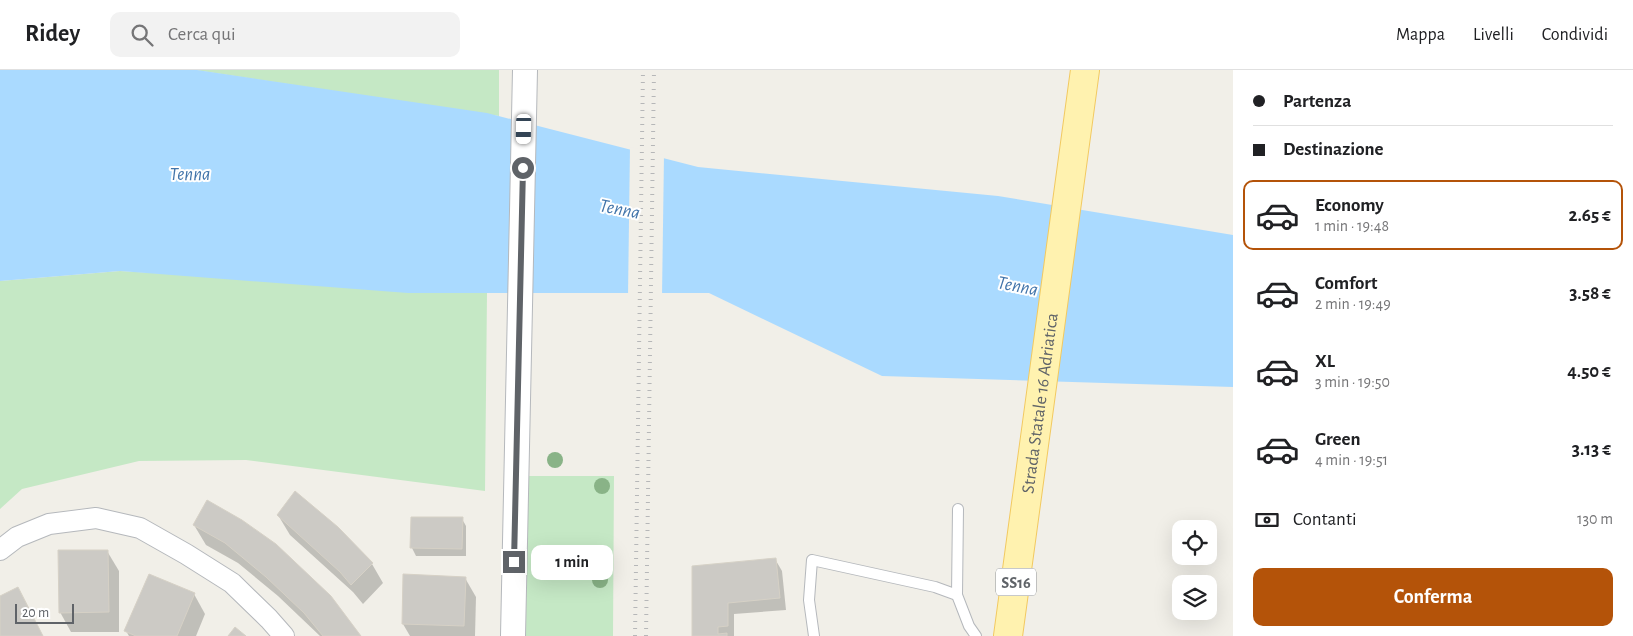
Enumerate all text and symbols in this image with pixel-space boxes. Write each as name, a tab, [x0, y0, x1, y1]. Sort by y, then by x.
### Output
search box	[110, 12, 460, 57]
icon: search	[128, 21, 156, 49]
text: Ridey	[25, 22, 80, 46]
text: Cerca qui	[168, 25, 236, 44]
text: Mappa	[1396, 26, 1445, 44]
text: Livelli	[1473, 26, 1514, 44]
text: Condividi	[1542, 26, 1608, 44]
text: Partenza	[1283, 92, 1351, 111]
car	[516, 114, 531, 144]
text: Destinazione	[1283, 140, 1384, 159]
route start	[512, 157, 534, 179]
water label: Tenna	[170, 165, 210, 184]
icon: car	[1255, 193, 1300, 238]
water label: Tenna	[598, 196, 642, 223]
text: Economy	[1315, 196, 1384, 215]
text: 2.65 €	[1569, 206, 1611, 225]
text: 1 min · 19:48	[1315, 218, 1389, 234]
icon: car	[1255, 271, 1300, 316]
water label: Tenna	[996, 273, 1040, 300]
text: Comfort	[1315, 274, 1377, 293]
text: 3.58 €	[1569, 284, 1611, 303]
text: 2 min · 19:49	[1315, 296, 1391, 312]
street label: Strada Statale 16 Adriatica	[1019, 312, 1062, 495]
icon: car	[1255, 349, 1300, 394]
text: XL	[1315, 352, 1335, 371]
text: 4.50 €	[1567, 362, 1611, 381]
text: 3 min · 19:50	[1315, 374, 1390, 390]
icon: car	[1255, 427, 1300, 472]
text: Green	[1315, 430, 1361, 449]
text: 3.13 €	[1572, 440, 1611, 459]
text: 4 min · 19:51	[1315, 452, 1388, 468]
icon: cash	[1253, 506, 1281, 534]
text: Contanti	[1293, 510, 1357, 529]
text: 130 m	[1577, 511, 1613, 527]
map controls	[1172, 520, 1217, 620]
button: locate	[1172, 520, 1217, 565]
callout: 1 min	[532, 544, 614, 580]
route end	[503, 551, 525, 573]
text: 1 min	[555, 554, 589, 570]
road number: SS16	[996, 568, 1036, 596]
button: Conferma	[1253, 568, 1613, 626]
button: layers	[1172, 575, 1217, 620]
scale bar	[15, 601, 74, 624]
text: 20 m	[22, 606, 49, 620]

